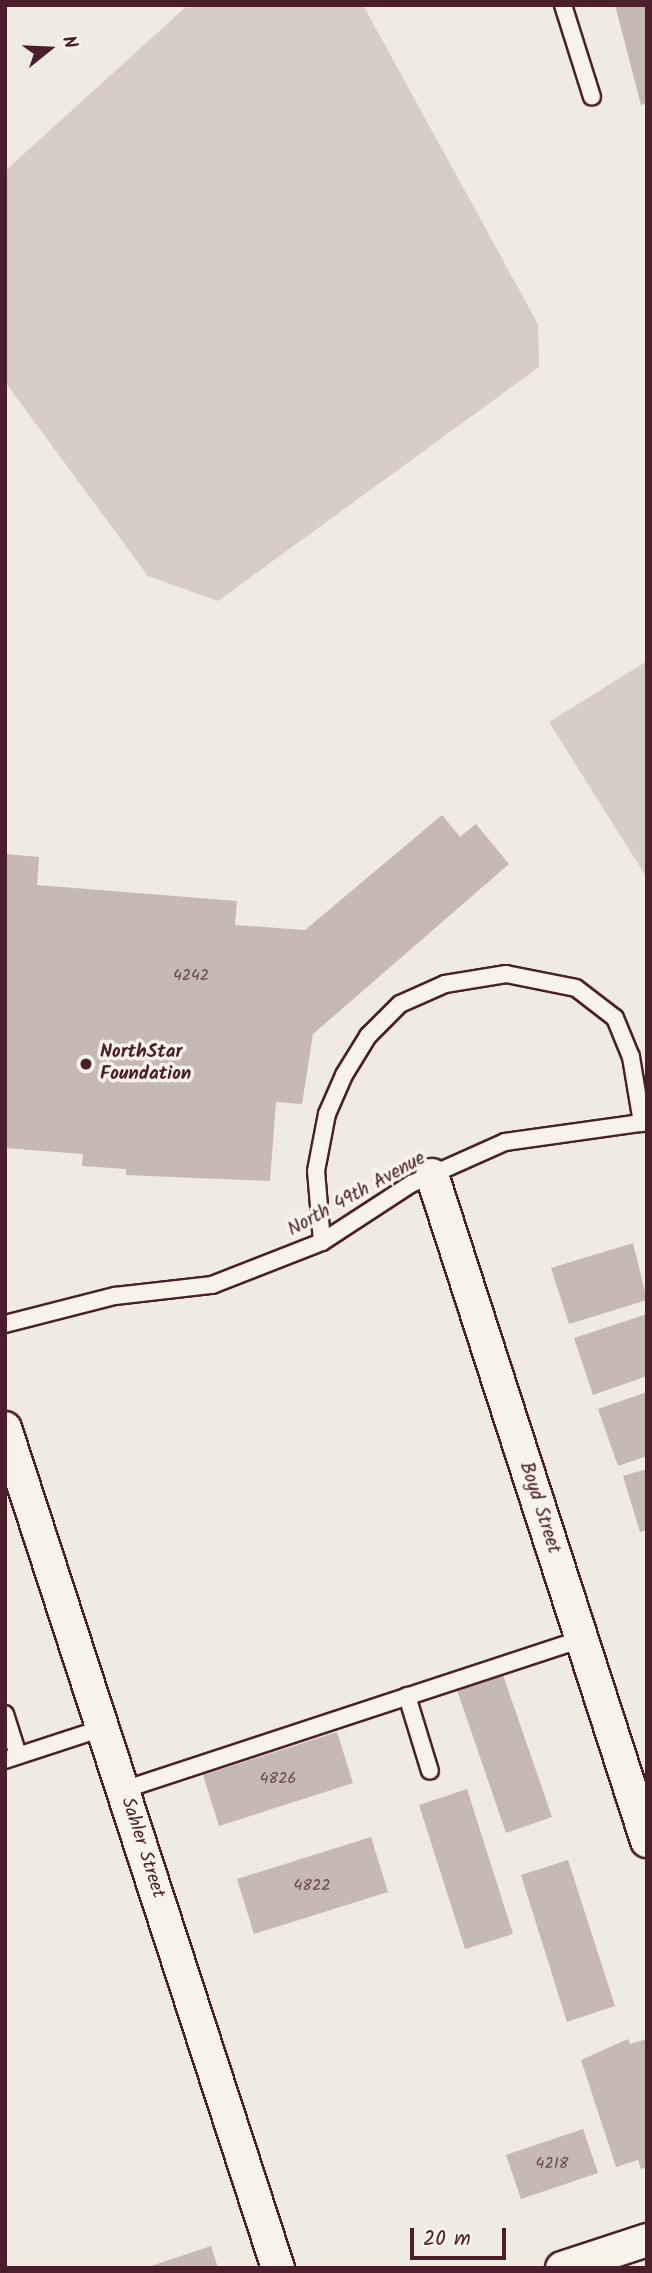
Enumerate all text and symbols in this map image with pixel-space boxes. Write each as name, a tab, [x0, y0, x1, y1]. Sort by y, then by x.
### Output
north arrow	[14, 14, 84, 84]
text: N	[53, 32, 85, 53]
house number: 4242	[173, 966, 209, 986]
place label: NorthStar Foundation	[100, 1042, 191, 1086]
marker: NorthStar Foundation	[78, 1056, 94, 1072]
street label: North 49th Avenue	[284, 1148, 430, 1242]
street label: Boyd Street	[513, 1459, 565, 1557]
house number: 4826	[260, 1769, 296, 1789]
street label: Sahler Street	[115, 1795, 169, 1901]
house number: 4822	[293, 1876, 331, 1896]
house number: 4218	[536, 2154, 568, 2174]
scale bar	[414, 2214, 510, 2258]
text: 20 m	[423, 2223, 471, 2256]

